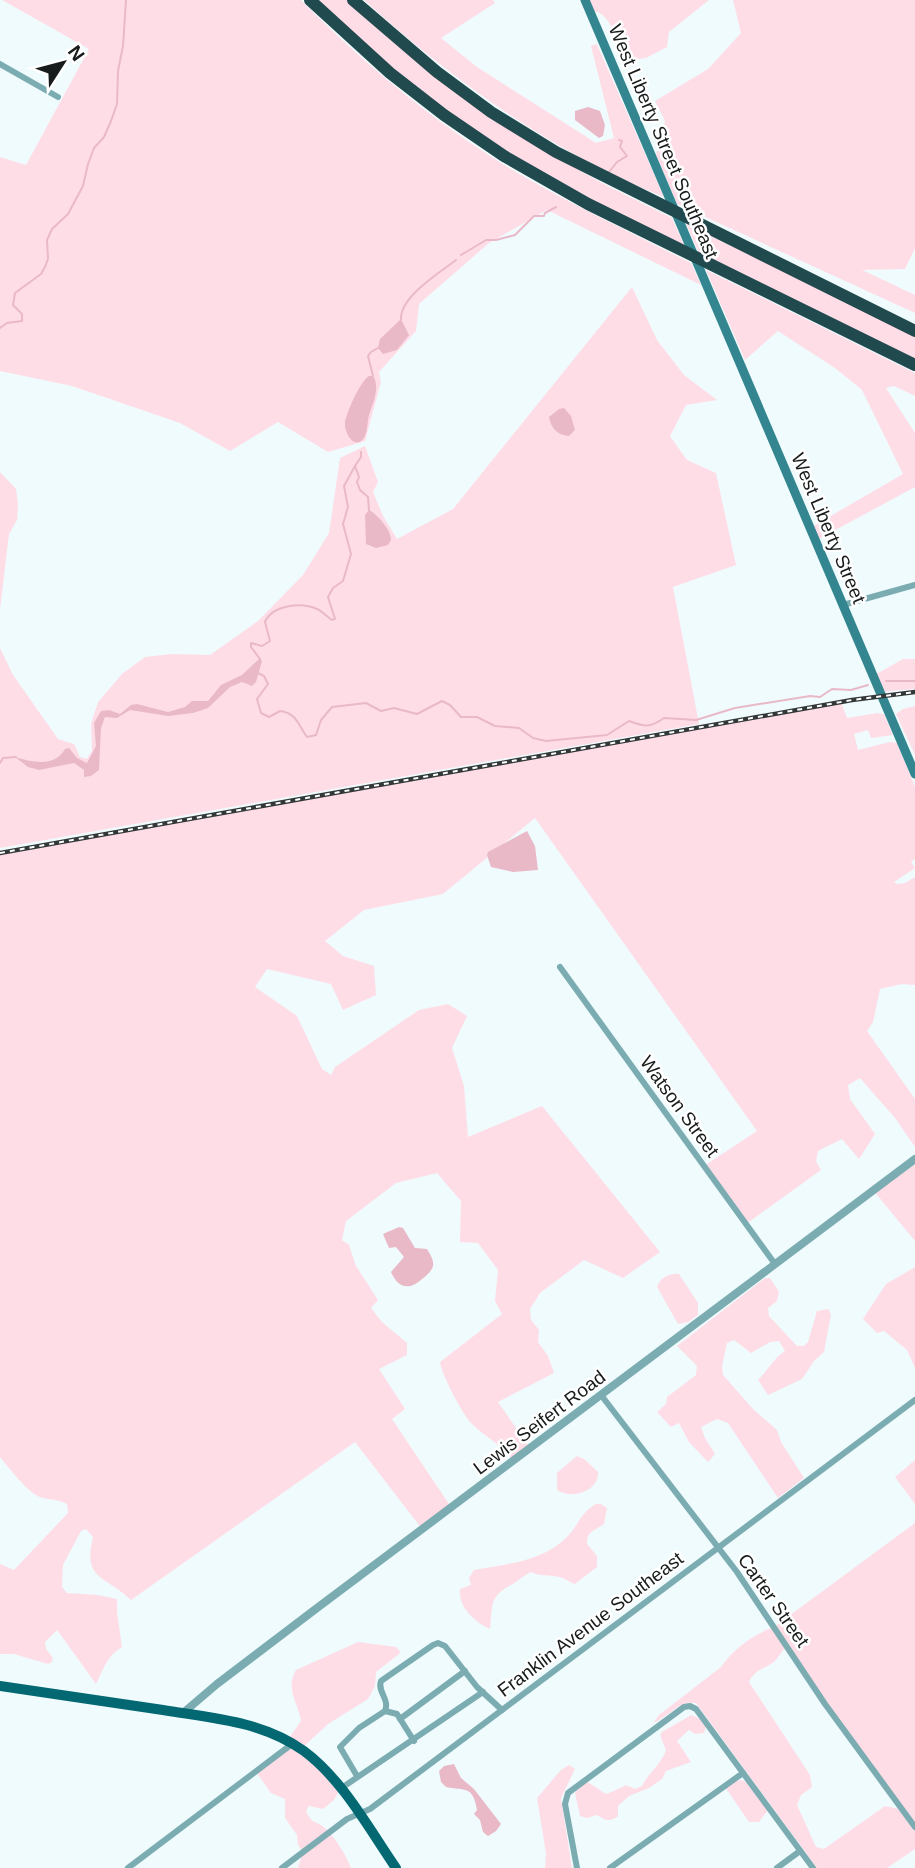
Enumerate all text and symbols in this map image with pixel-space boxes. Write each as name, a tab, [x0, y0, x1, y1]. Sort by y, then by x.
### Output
street label: West Liberty Street Southeast	[605, 21, 723, 262]
north arrow	[28, 28, 98, 98]
text: N	[64, 42, 89, 65]
street label: West Liberty Street	[787, 450, 870, 607]
street label: Watson Street	[636, 1052, 724, 1161]
street label: Lewis Seifert Road	[469, 1366, 609, 1479]
street label: Franklin Avenue Southeast	[493, 1547, 688, 1701]
street label: Carter Street	[734, 1550, 814, 1651]

